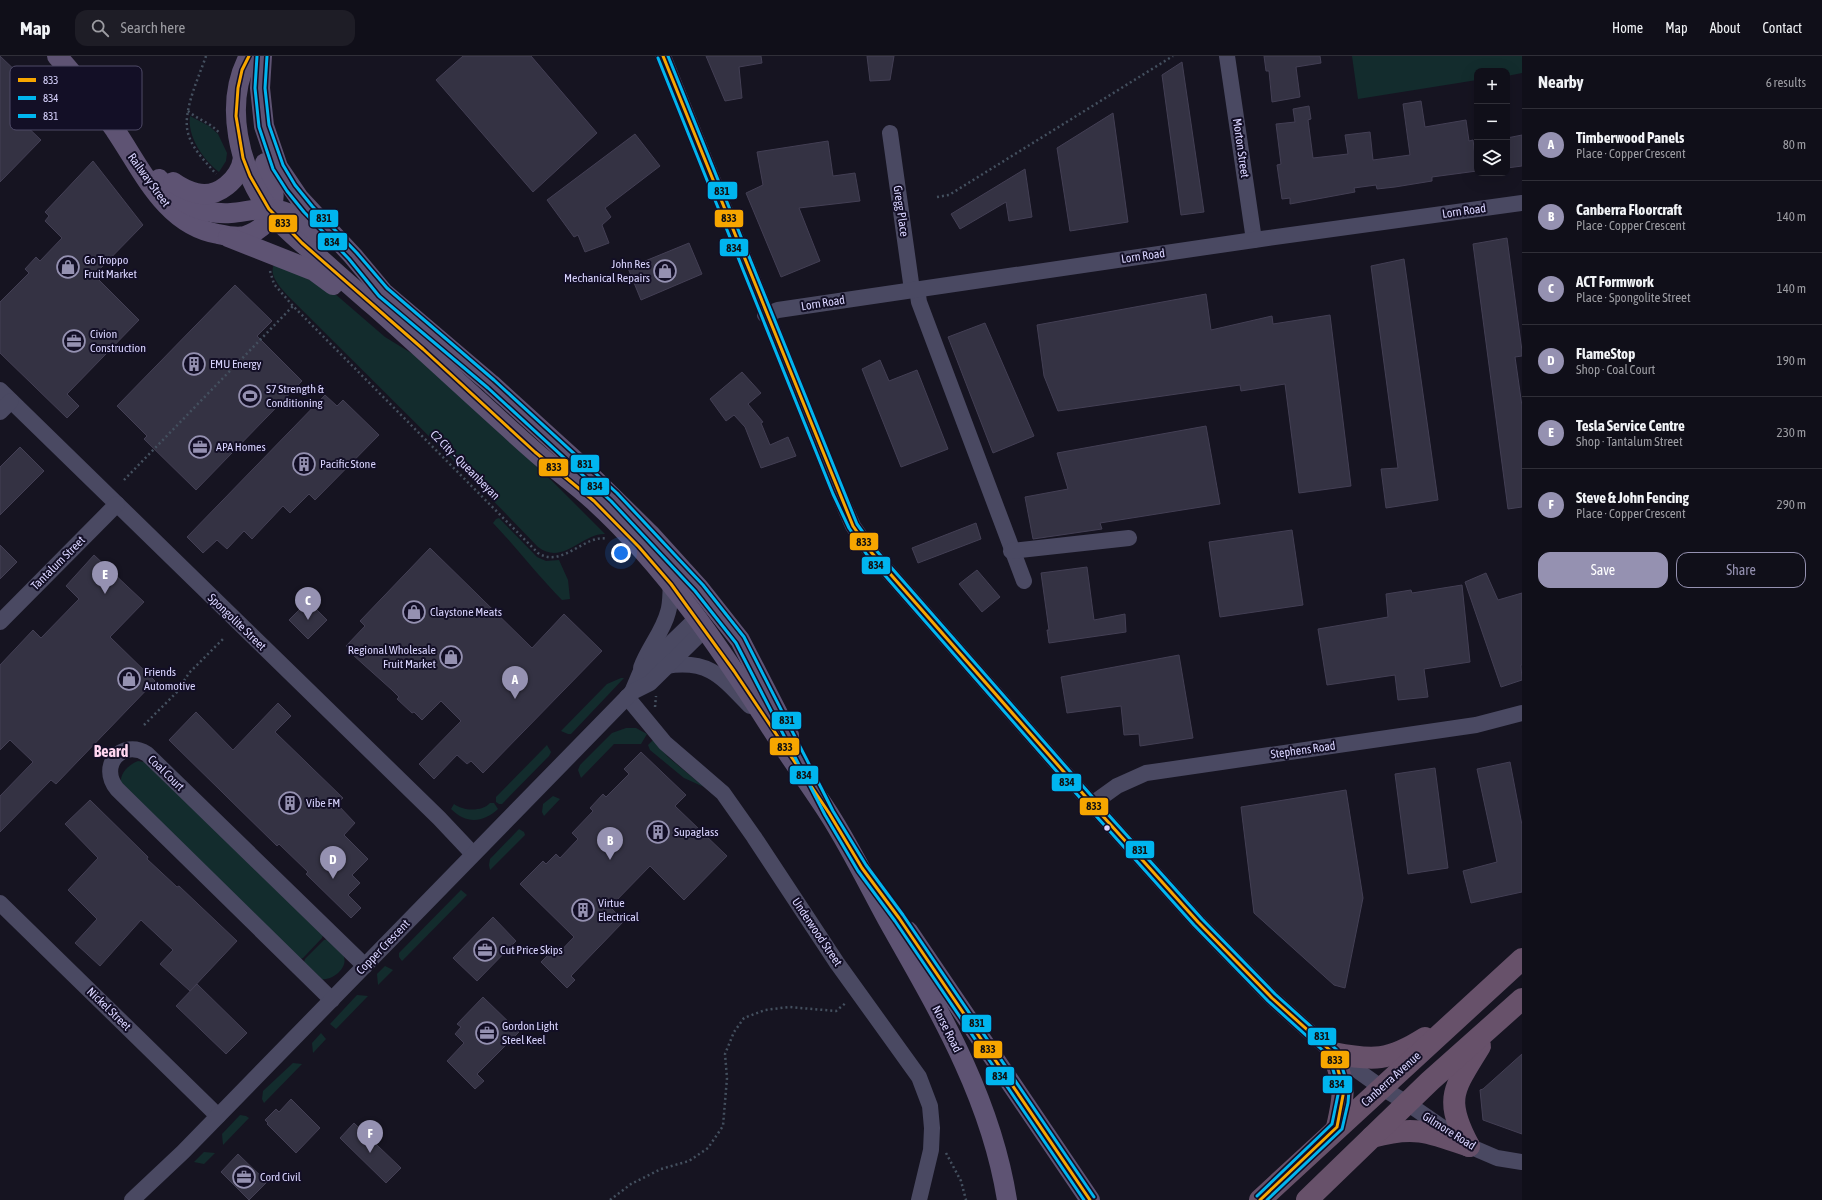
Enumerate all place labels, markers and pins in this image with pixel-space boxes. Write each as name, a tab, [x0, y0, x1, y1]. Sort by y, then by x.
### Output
place label: Go Troppo Fruit Market	[84, 253, 137, 281]
shop icon: Go Troppo Fruit Market	[55, 254, 81, 280]
place label: John Res Mechanical Repairs	[564, 257, 650, 285]
shop icon: John Res Mechanical Repairs	[652, 258, 678, 284]
place label: Civion Construction	[90, 327, 146, 355]
office icon: Civion Construction	[61, 328, 87, 354]
building icon: EMU Energy	[181, 351, 207, 377]
place label: EMU Energy	[210, 357, 262, 371]
place label: S7 Strength & Conditioning	[266, 382, 325, 410]
sports icon: S7 Strength & Conditioning	[237, 383, 263, 409]
office icon: APA Homes	[187, 434, 213, 460]
place label: APA Homes	[216, 440, 266, 454]
building icon: Pacific Stone	[291, 451, 317, 477]
place label: Pacific Stone	[320, 457, 376, 471]
pin: E	[92, 561, 118, 594]
pin: C	[295, 587, 321, 620]
shop icon: Claystone Meats	[401, 599, 427, 625]
place label: Claystone Meats	[430, 605, 502, 619]
place label: Regional Wholesale Fruit Market	[348, 643, 437, 671]
shop icon: Regional Wholesale Fruit Market	[438, 644, 464, 670]
place label: Friends Automotive	[144, 665, 195, 693]
shop icon: Friends Automotive	[116, 666, 142, 692]
pin: A	[502, 666, 528, 699]
building icon: Vibe FM	[277, 790, 303, 816]
place label: Vibe FM	[306, 796, 340, 810]
building icon: Supaglass	[645, 819, 671, 845]
unlabelled marker	[1102, 823, 1112, 833]
place label: Supaglass	[674, 825, 719, 839]
pin: B	[597, 827, 623, 860]
pin: D	[320, 846, 346, 879]
place label: Virtue Electrical	[598, 896, 640, 924]
building icon: Virtue Electrical	[570, 897, 596, 923]
office icon: Cut Price Skips	[472, 937, 498, 963]
place label: Cut Price Skips	[500, 943, 563, 957]
place label: Gordon Light Steel Keel	[502, 1019, 559, 1047]
office icon: Gordon Light Steel Keel	[474, 1020, 500, 1046]
pin: F	[357, 1120, 383, 1153]
office icon: Cord Civil	[231, 1164, 257, 1190]
place label: Cord Civil	[260, 1170, 302, 1184]

